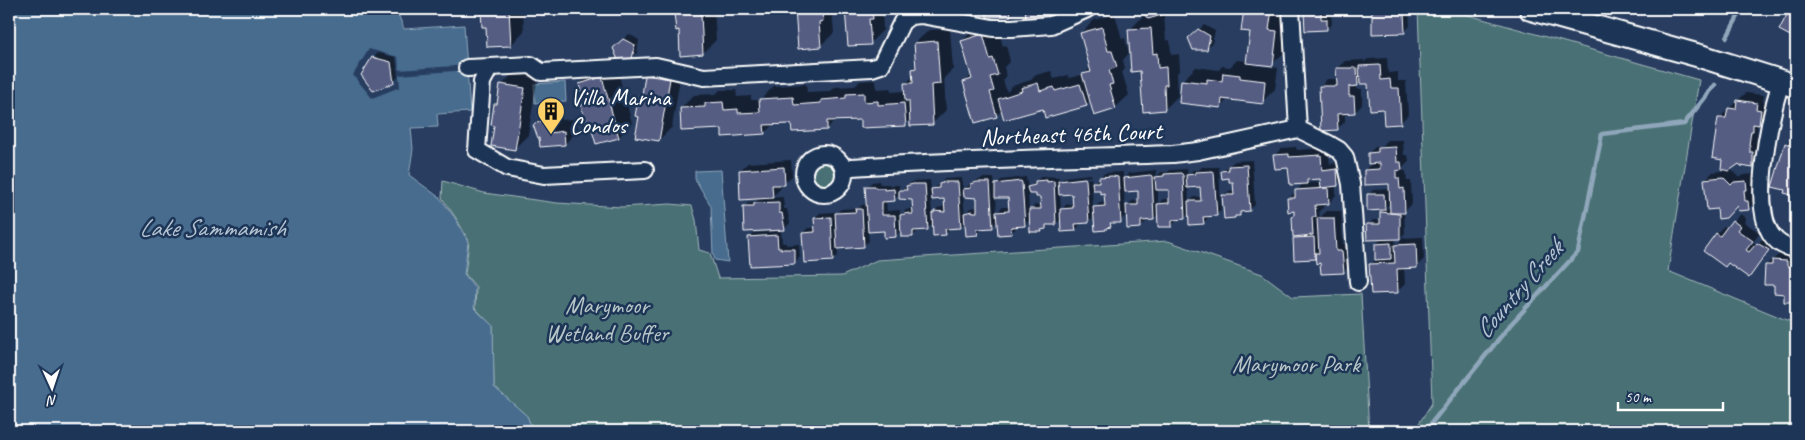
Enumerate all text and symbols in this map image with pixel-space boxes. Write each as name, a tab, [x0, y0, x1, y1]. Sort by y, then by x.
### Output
place label: Villa Marina Condos	[570, 82, 672, 140]
building icon: Villa Marina Condos	[536, 96, 566, 135]
street label: Northeast 46th Court	[980, 116, 1164, 152]
water label: Lake Sammamish	[139, 212, 287, 244]
water label: Country Creek	[1468, 231, 1573, 345]
park label: Marymoor Wetland Buffer	[546, 290, 671, 348]
park label: Marymoor Park	[1232, 349, 1362, 379]
north arrow	[28, 362, 78, 412]
scale bar	[1618, 380, 1722, 412]
text: 50 m	[1625, 388, 1652, 407]
text: N	[46, 392, 57, 409]

